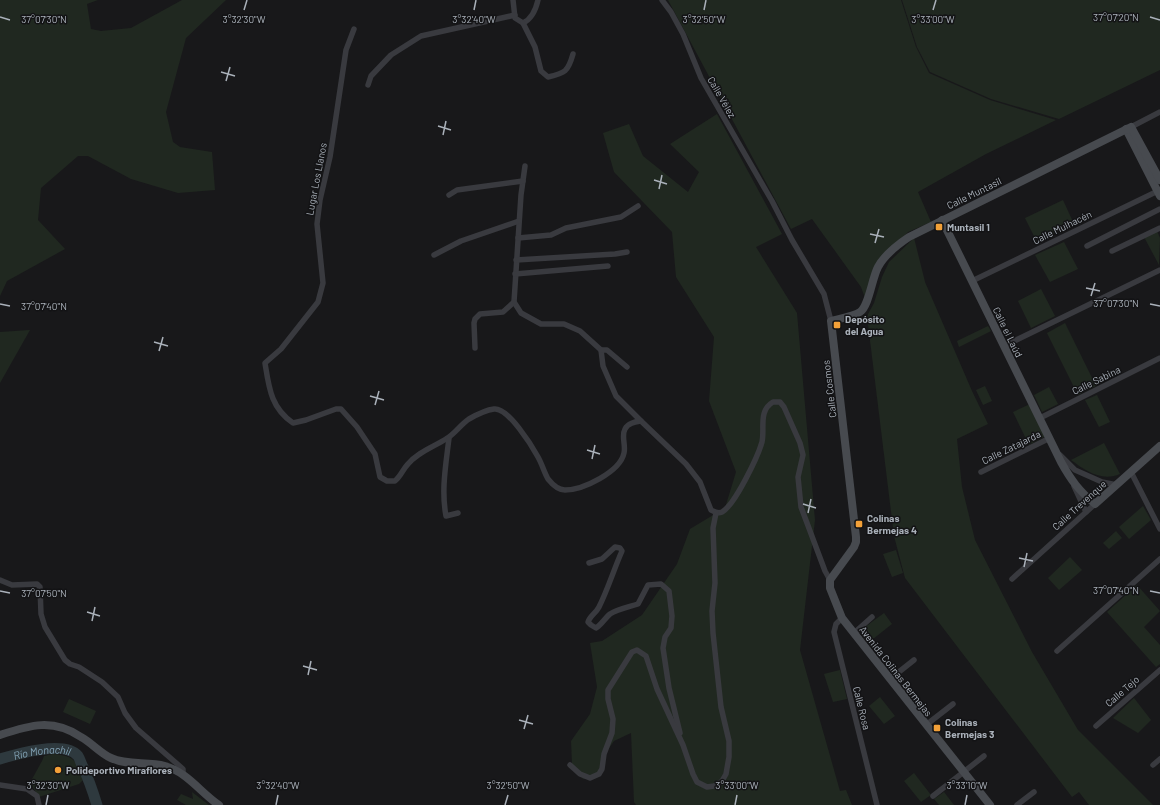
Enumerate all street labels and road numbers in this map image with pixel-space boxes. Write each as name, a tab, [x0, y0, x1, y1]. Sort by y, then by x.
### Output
street label: Calle Vélez	[705, 74, 739, 120]
street label: Lugar Los Llanos	[303, 141, 329, 216]
street label: Calle Muntasil	[945, 175, 1003, 211]
street label: Calle Mulhacén	[1030, 208, 1094, 246]
street label: Calle el Laúd	[991, 305, 1025, 359]
street label: Calle Cosmos	[819, 359, 838, 418]
street label: Calle Sabina	[1070, 363, 1122, 397]
street label: Calle Zatajarda	[980, 428, 1042, 466]
street label: Calle Trevenque	[1050, 478, 1108, 532]
street label: Avenida Colinas Bermejas	[857, 624, 935, 719]
street label: Calle Tejo	[1102, 673, 1142, 709]
street label: Calle Rosa	[851, 685, 873, 731]

